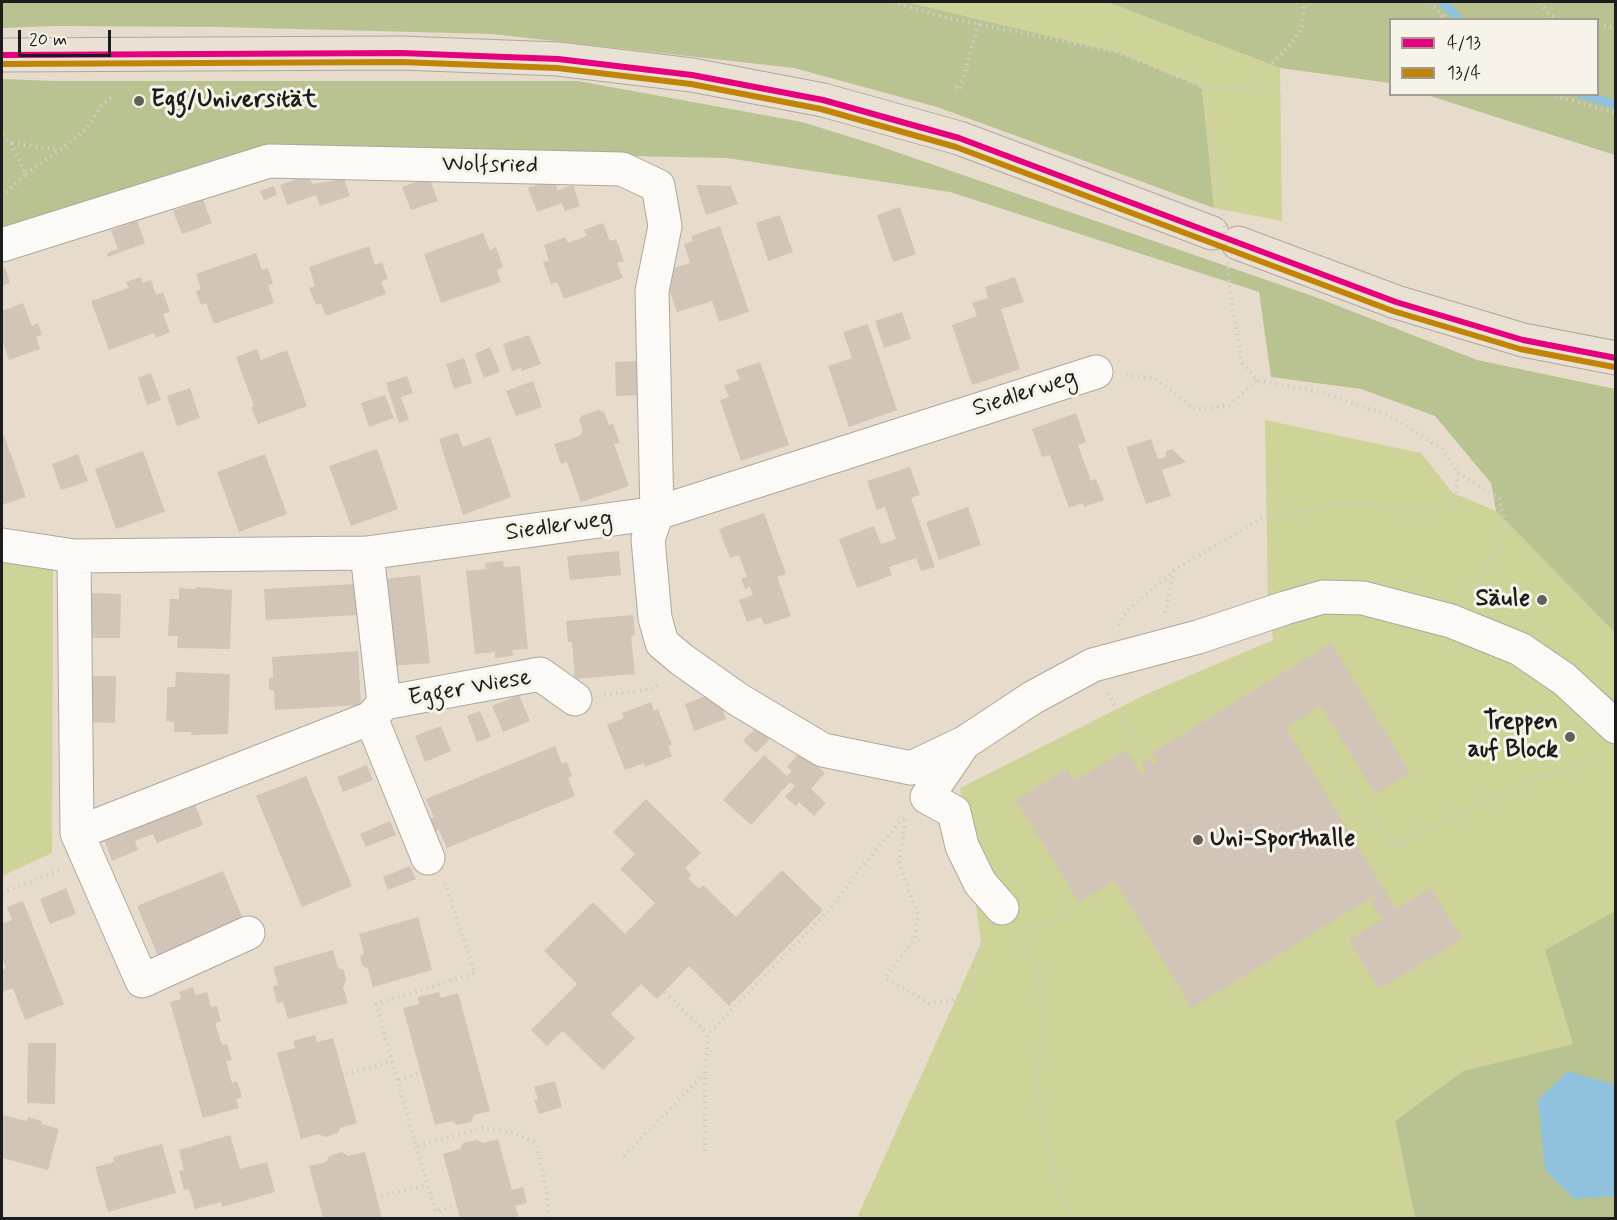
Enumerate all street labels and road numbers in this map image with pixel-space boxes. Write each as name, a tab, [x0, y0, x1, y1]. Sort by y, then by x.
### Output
street label: Wolfsried	[442, 151, 538, 181]
street label: Siedlerweg	[969, 364, 1081, 424]
street label: Siedlerweg	[504, 505, 614, 549]
street label: Egger Wiese	[406, 664, 534, 714]

